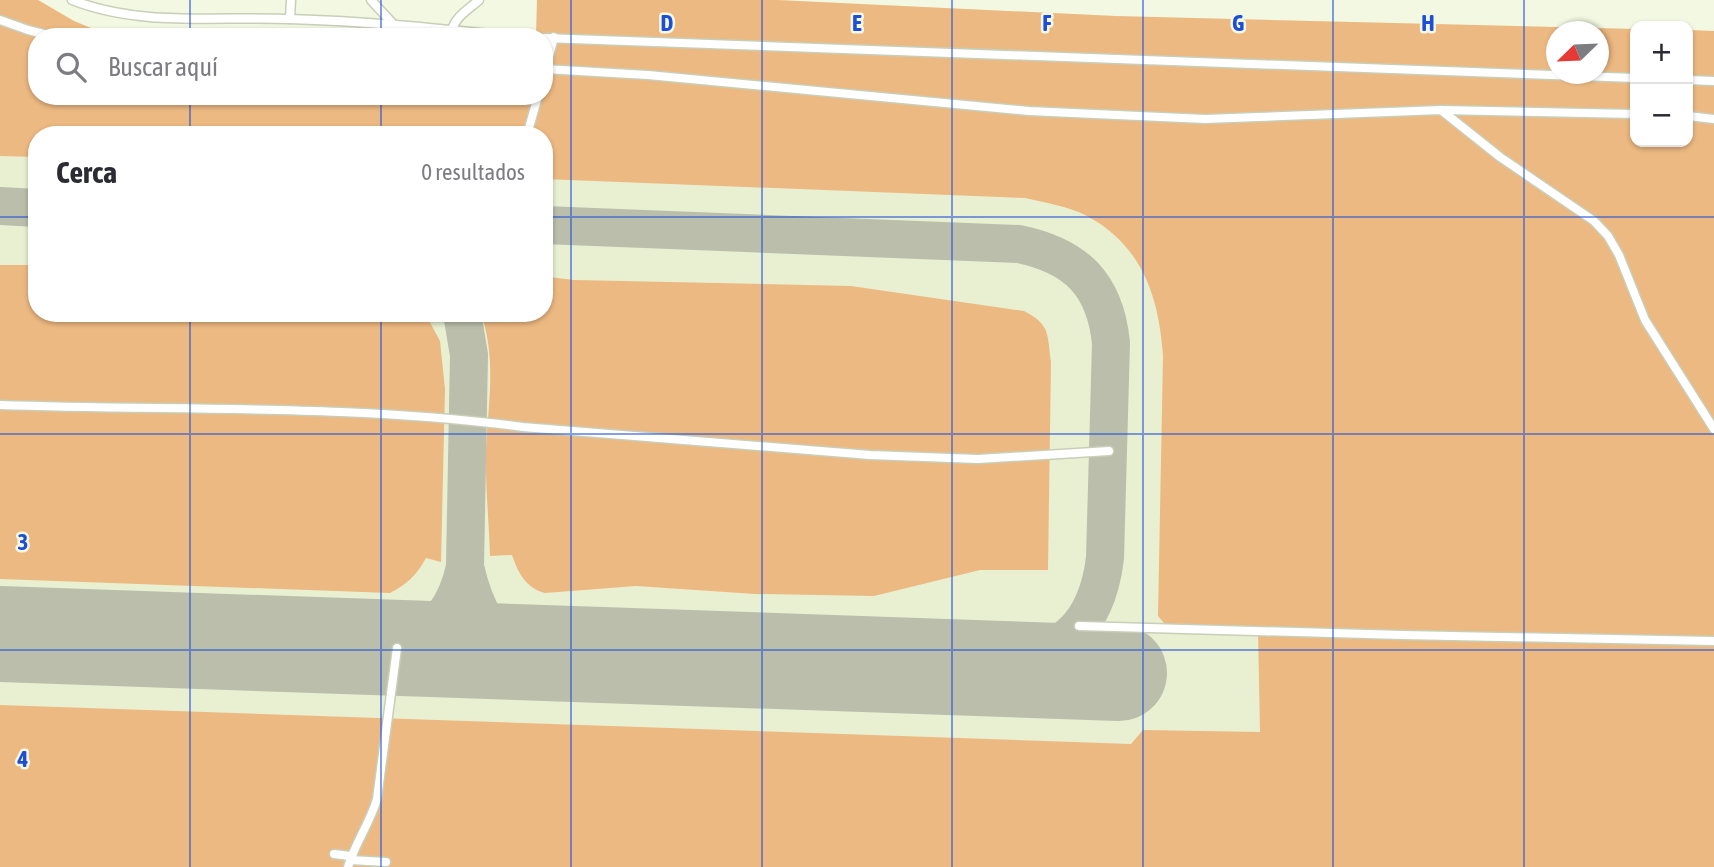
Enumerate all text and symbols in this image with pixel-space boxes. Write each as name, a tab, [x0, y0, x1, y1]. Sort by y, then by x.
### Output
text: D	[661, 10, 674, 36]
text: E	[852, 10, 862, 36]
text: F	[1042, 10, 1052, 36]
text: G	[1232, 10, 1244, 36]
text: H	[1421, 10, 1435, 36]
north arrow	[1546, 21, 1609, 84]
map controls	[1630, 21, 1693, 147]
button: +	[1630, 21, 1693, 84]
search box	[28, 28, 553, 105]
icon: search	[52, 48, 90, 86]
text: Buscar aquí	[108, 52, 218, 82]
button: −	[1630, 84, 1693, 147]
text: Cerca	[56, 155, 117, 189]
text: 0 resultados	[421, 159, 525, 185]
text: 3	[18, 529, 28, 555]
text: 4	[17, 746, 29, 772]

